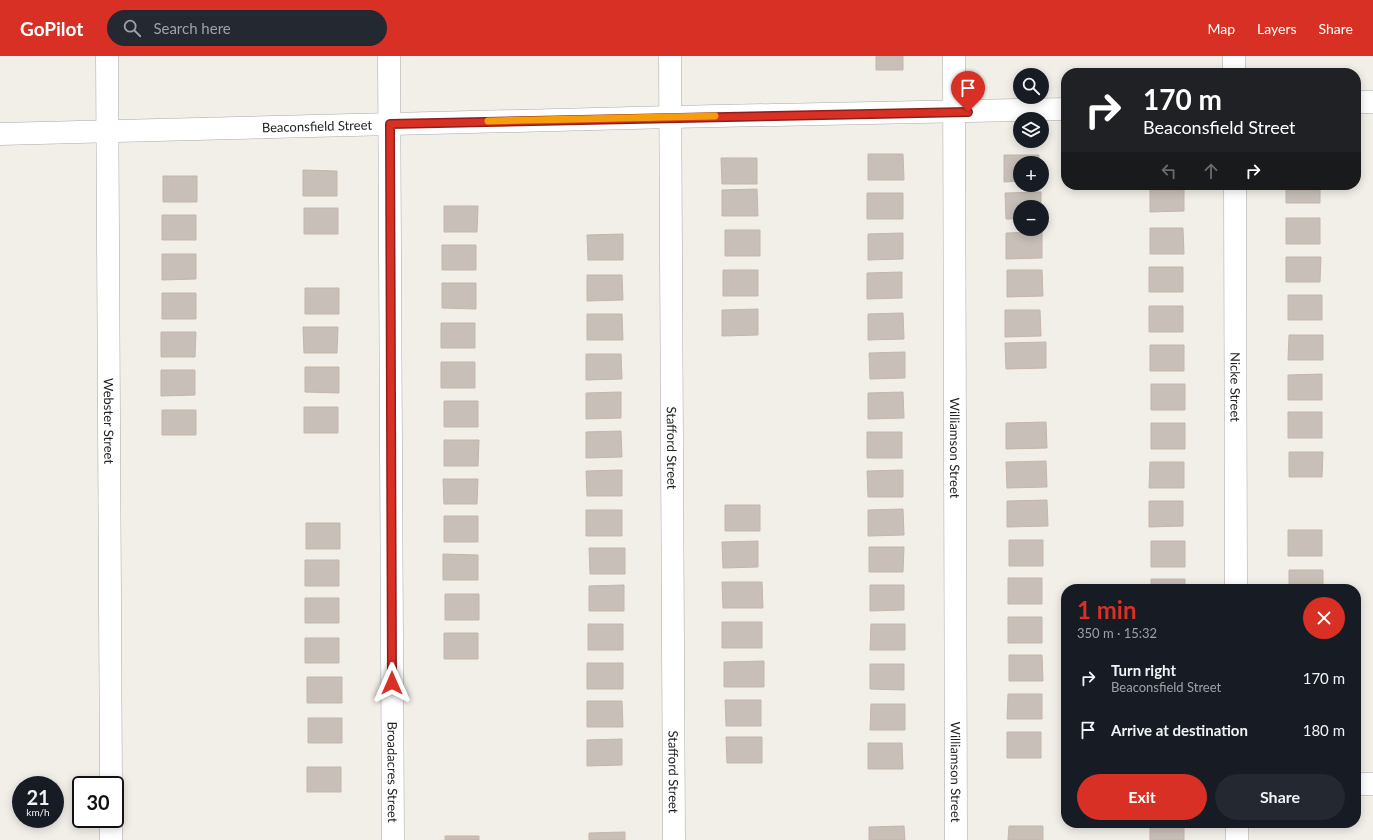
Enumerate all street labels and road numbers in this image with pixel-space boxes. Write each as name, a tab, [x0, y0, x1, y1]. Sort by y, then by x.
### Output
street label: Beaconsfield Street	[262, 117, 373, 135]
street label: Nicke Street	[1227, 352, 1244, 422]
street label: Webster Street	[101, 378, 117, 464]
street label: Williamson Street	[947, 398, 963, 499]
street label: Stafford Street	[664, 406, 680, 490]
street label: Broadacres Street	[384, 721, 401, 823]
street label: Williamson Street	[948, 722, 964, 823]
street label: Stafford Street	[665, 730, 682, 814]

